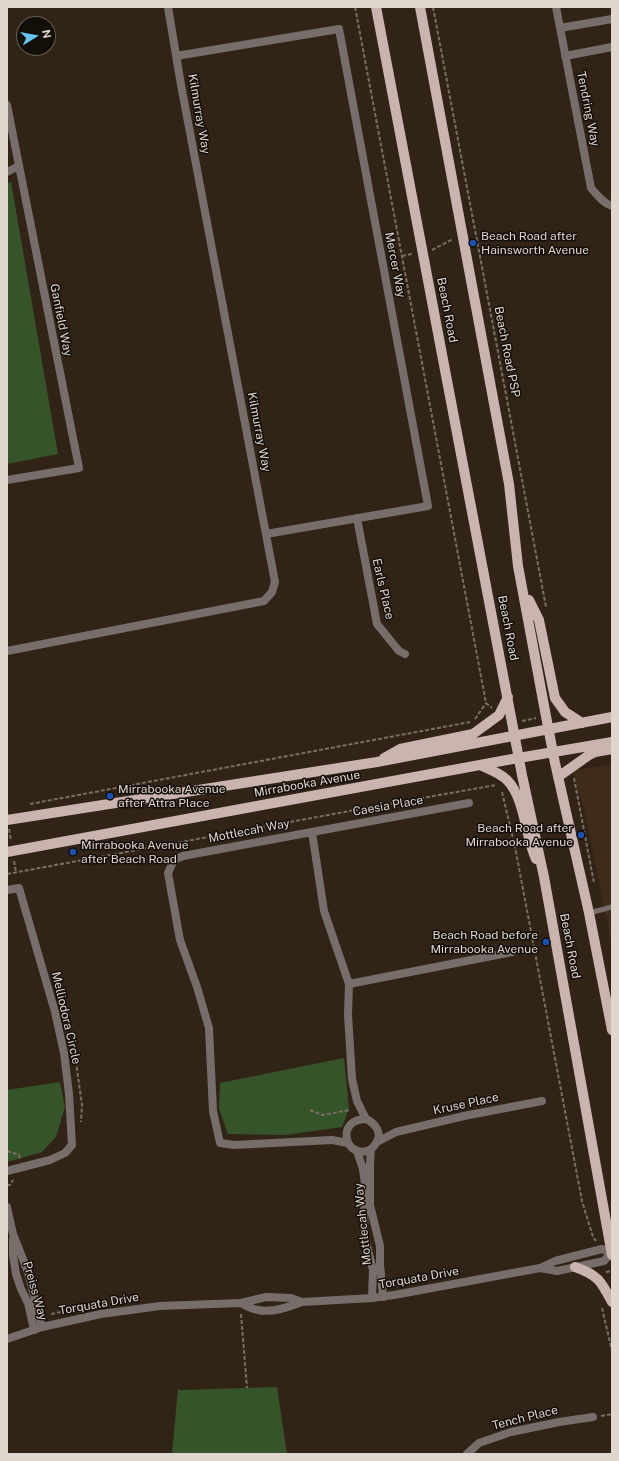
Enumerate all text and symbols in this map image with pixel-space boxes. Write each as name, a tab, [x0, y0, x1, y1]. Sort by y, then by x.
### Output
north arrow	[16, 16, 56, 56]
text: N	[40, 29, 54, 39]
street label: Tendring Way	[574, 70, 602, 148]
street label: Kilmurray Way	[185, 73, 213, 155]
place label: Beach Road after Hainsworth Avenue	[481, 229, 589, 257]
street label: Mercer Way	[382, 231, 408, 299]
marker: Beach Road after Hainsworth Avenue	[468, 238, 478, 248]
street label: Beach Road	[434, 276, 460, 344]
street label: Ganfield Way	[47, 282, 75, 358]
street label: Beach Road PSP	[491, 305, 523, 399]
street label: Kilmurray Way	[244, 391, 274, 473]
street label: Earls Place	[369, 557, 397, 621]
street label: Beach Road	[495, 594, 521, 662]
street label: Mirrabooka Avenue	[253, 768, 361, 800]
place label: Mirrabooka Avenue after Attra Place	[118, 782, 226, 810]
marker: Mirrabooka Avenue after Attra Place	[105, 791, 115, 801]
street label: Caesia Place	[352, 793, 424, 819]
street label: Mottlecah Way	[207, 816, 291, 846]
place label: Beach Road after Mirrabooka Avenue	[465, 821, 573, 849]
marker: Beach Road after Mirrabooka Avenue	[576, 830, 586, 840]
place label: Mirrabooka Avenue after Beach Road	[81, 838, 189, 866]
marker: Mirrabooka Avenue after Beach Road	[68, 847, 78, 857]
street label: Beach Road	[557, 912, 583, 980]
place label: Beach Road before Mirrabooka Avenue	[430, 928, 538, 956]
marker: Beach Road before Mirrabooka Avenue	[541, 937, 551, 947]
street label: Melliodora Circle	[48, 970, 84, 1066]
street label: Kruse Place	[432, 1090, 500, 1118]
street label: Mottlecah Way	[352, 1182, 374, 1266]
street label: Preiss Way	[20, 1260, 50, 1322]
street label: Torquata Drive	[378, 1264, 460, 1292]
street label: Torquata Drive	[58, 1290, 140, 1318]
street label: Tench Place	[491, 1403, 559, 1433]

